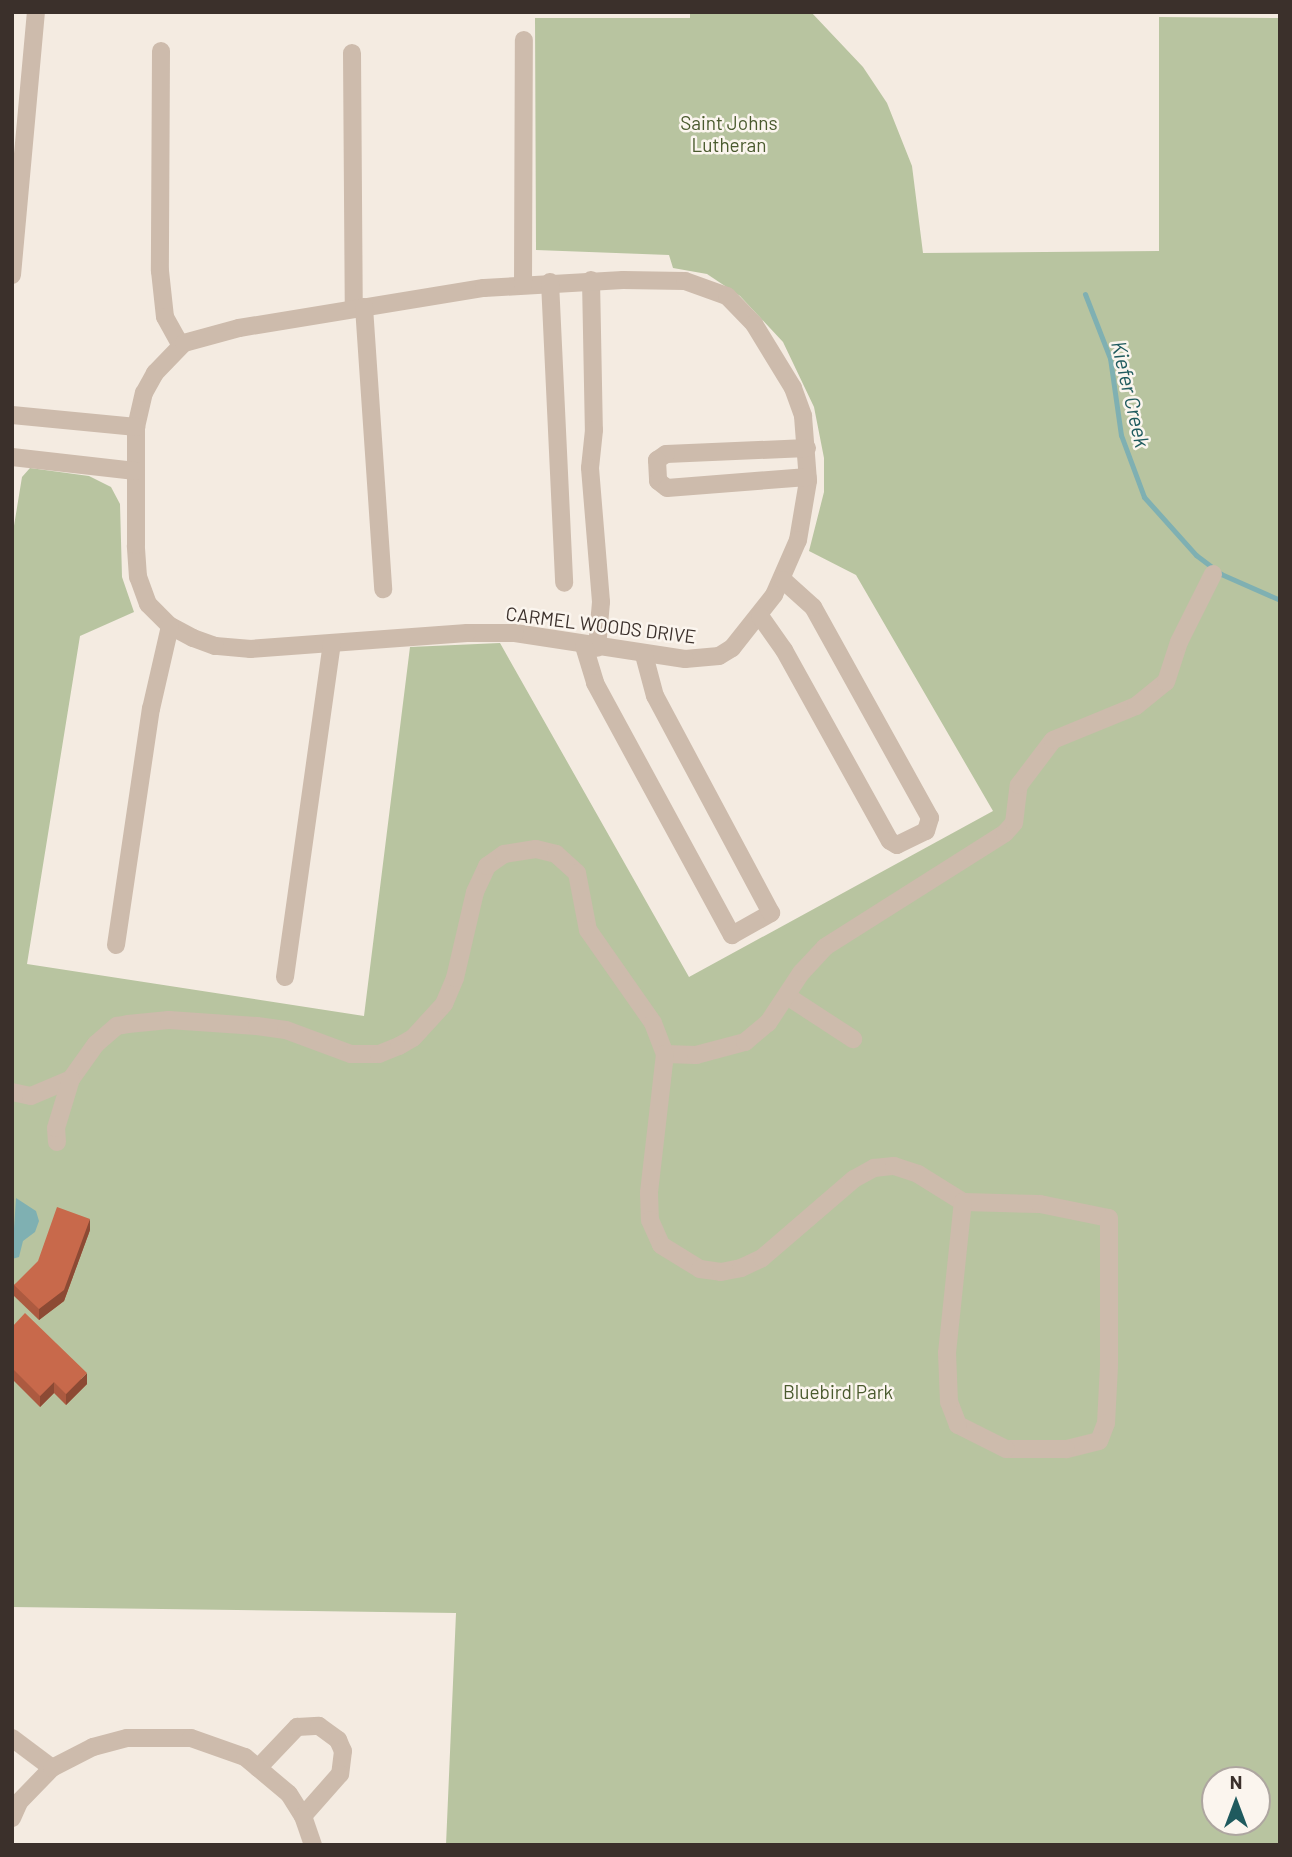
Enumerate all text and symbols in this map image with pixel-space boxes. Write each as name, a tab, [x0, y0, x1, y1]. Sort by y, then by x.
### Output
park label: Saint Johns Lutheran	[680, 112, 778, 156]
water label: Kiefer Creek	[1107, 338, 1155, 450]
street label: CARMEL WOODS DRIVE	[505, 602, 697, 648]
park label: Bluebird Park	[783, 1381, 893, 1403]
north arrow	[1201, 1766, 1271, 1836]
text: N	[1230, 1770, 1242, 1793]

